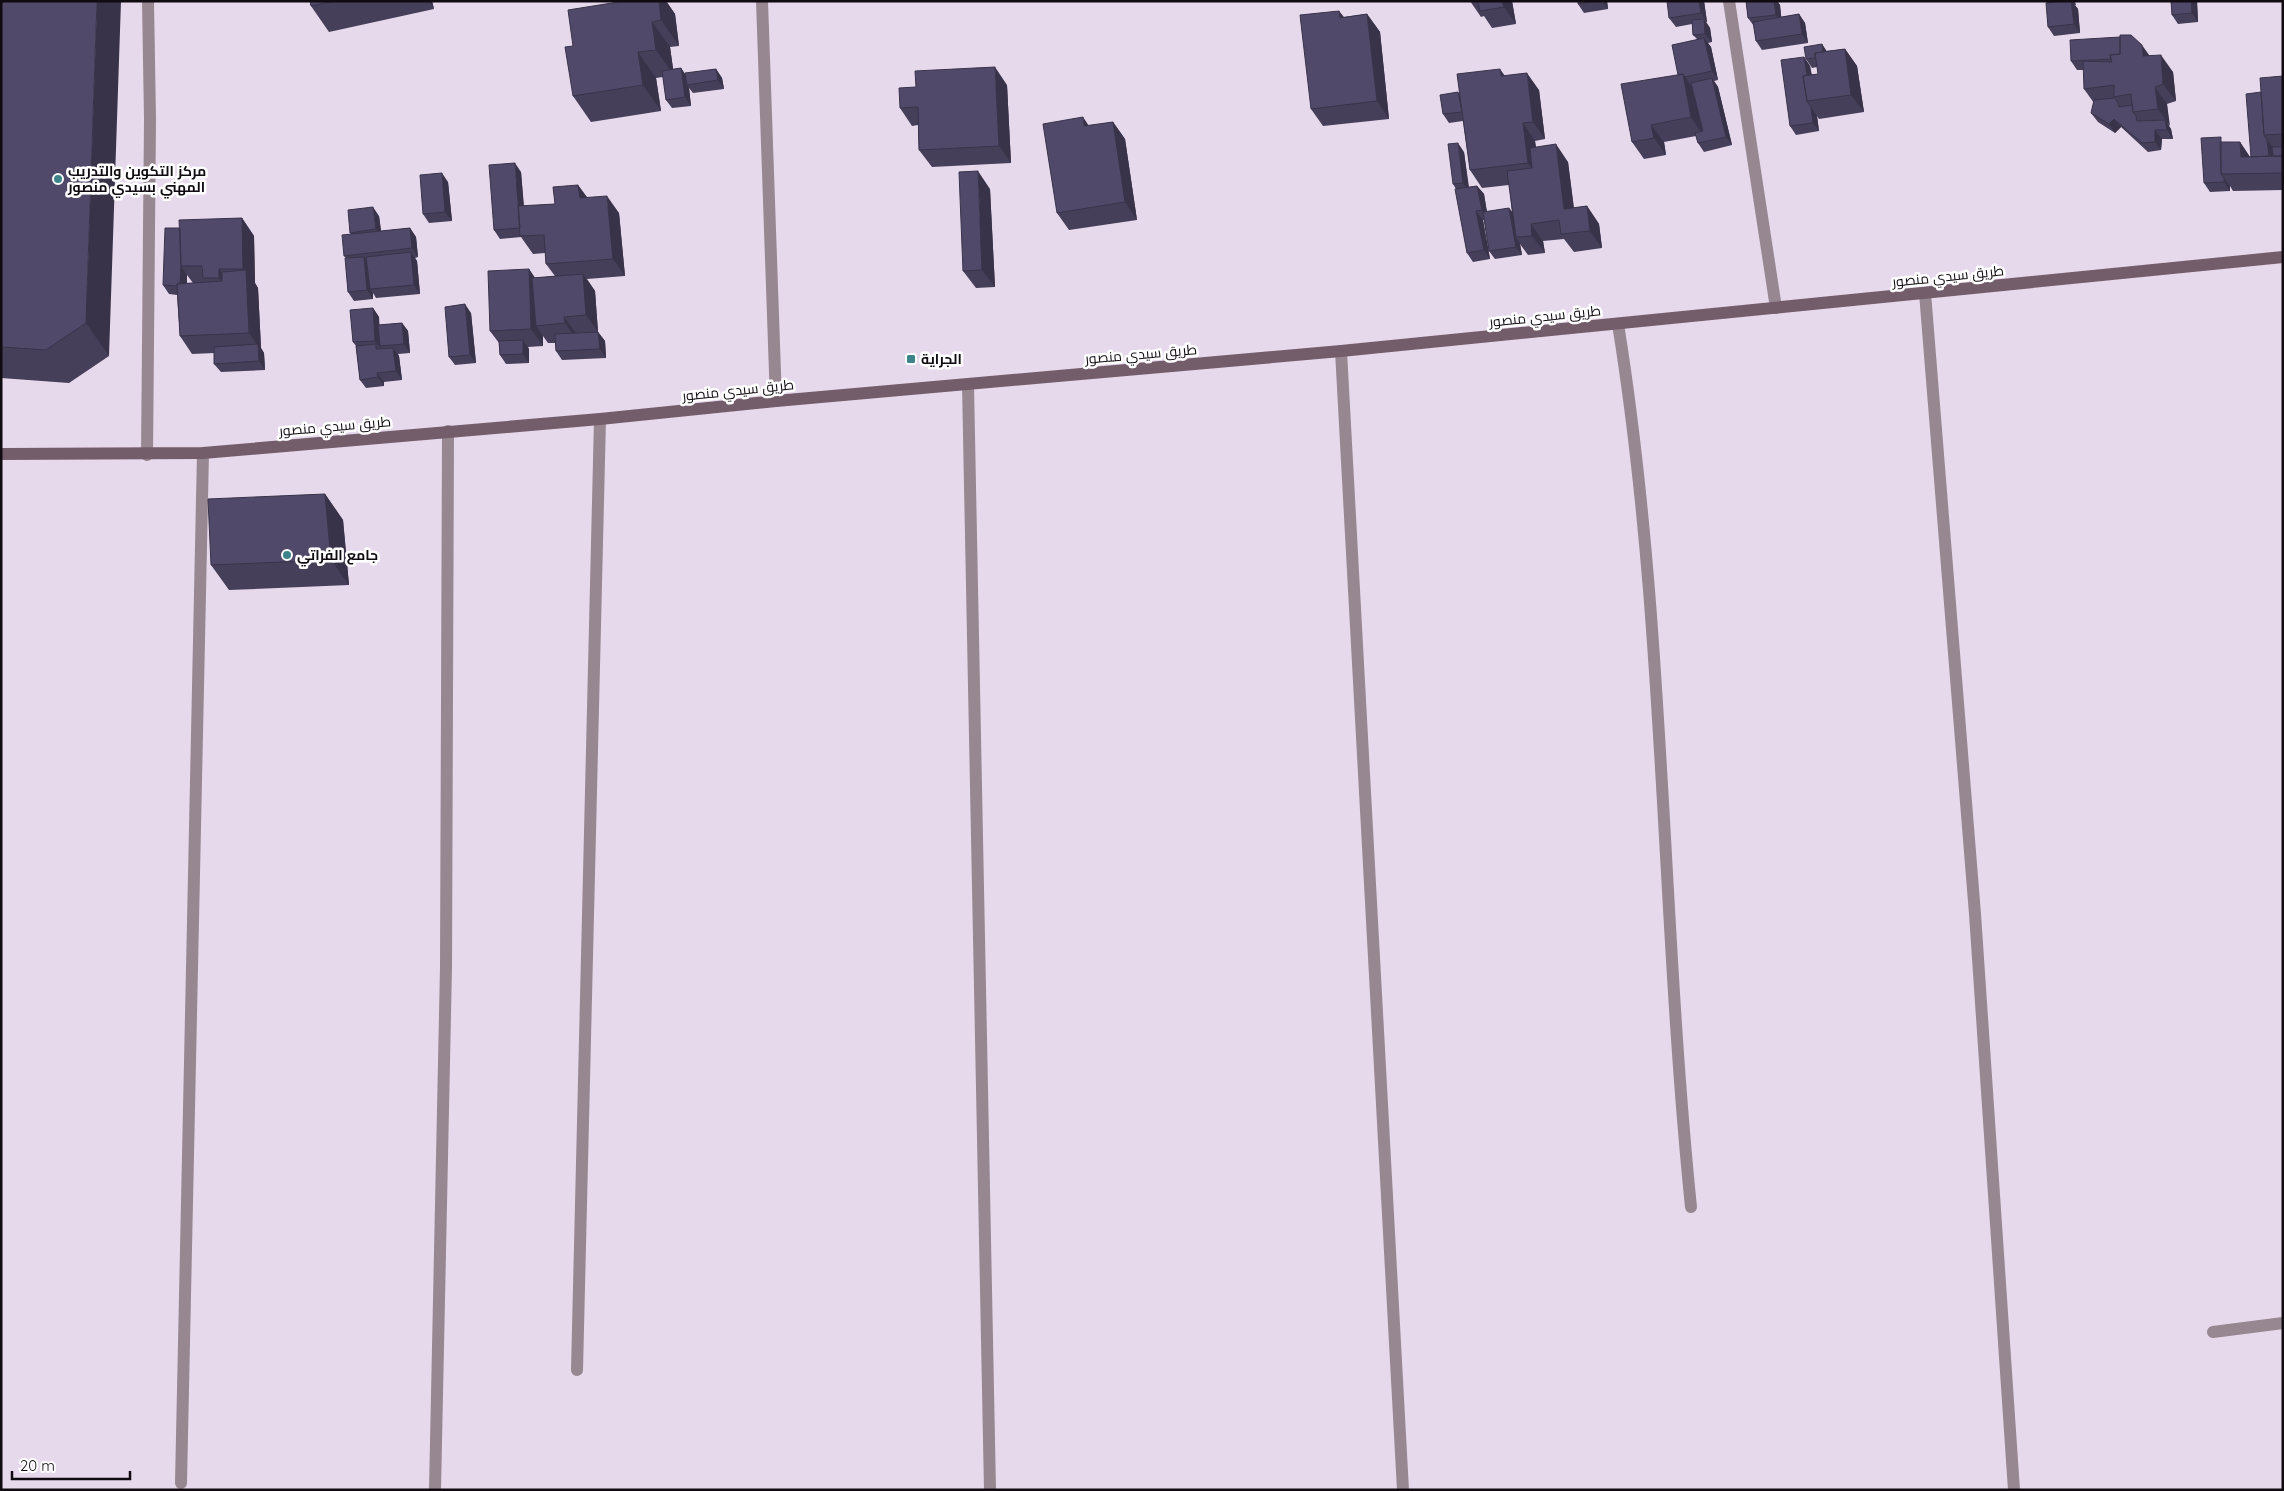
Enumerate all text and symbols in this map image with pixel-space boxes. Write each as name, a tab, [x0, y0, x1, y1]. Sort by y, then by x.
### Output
place label: مركز التكوين والتدريب المهني بسيدي منصور	[67, 162, 206, 199]
marker: مركز التكوين والتدريب المهني بسيدي منصور	[52, 173, 64, 185]
street label: طريق سيدي منصور	[1890, 261, 2005, 294]
street label: طريق سيدي منصور	[1487, 301, 1602, 334]
street label: طريق سيدي منصور	[1083, 340, 1198, 371]
place label: الجراية	[921, 350, 962, 368]
marker: الجراية	[905, 353, 917, 365]
street label: طريق سيدي منصور	[680, 375, 795, 408]
street label: طريق سيدي منصور	[277, 412, 392, 443]
place label: جامع الفراتي	[297, 546, 378, 567]
marker: جامع الفراتي	[281, 549, 293, 561]
scale bar	[12, 1448, 130, 1480]
text: 20 m	[20, 1456, 55, 1475]

